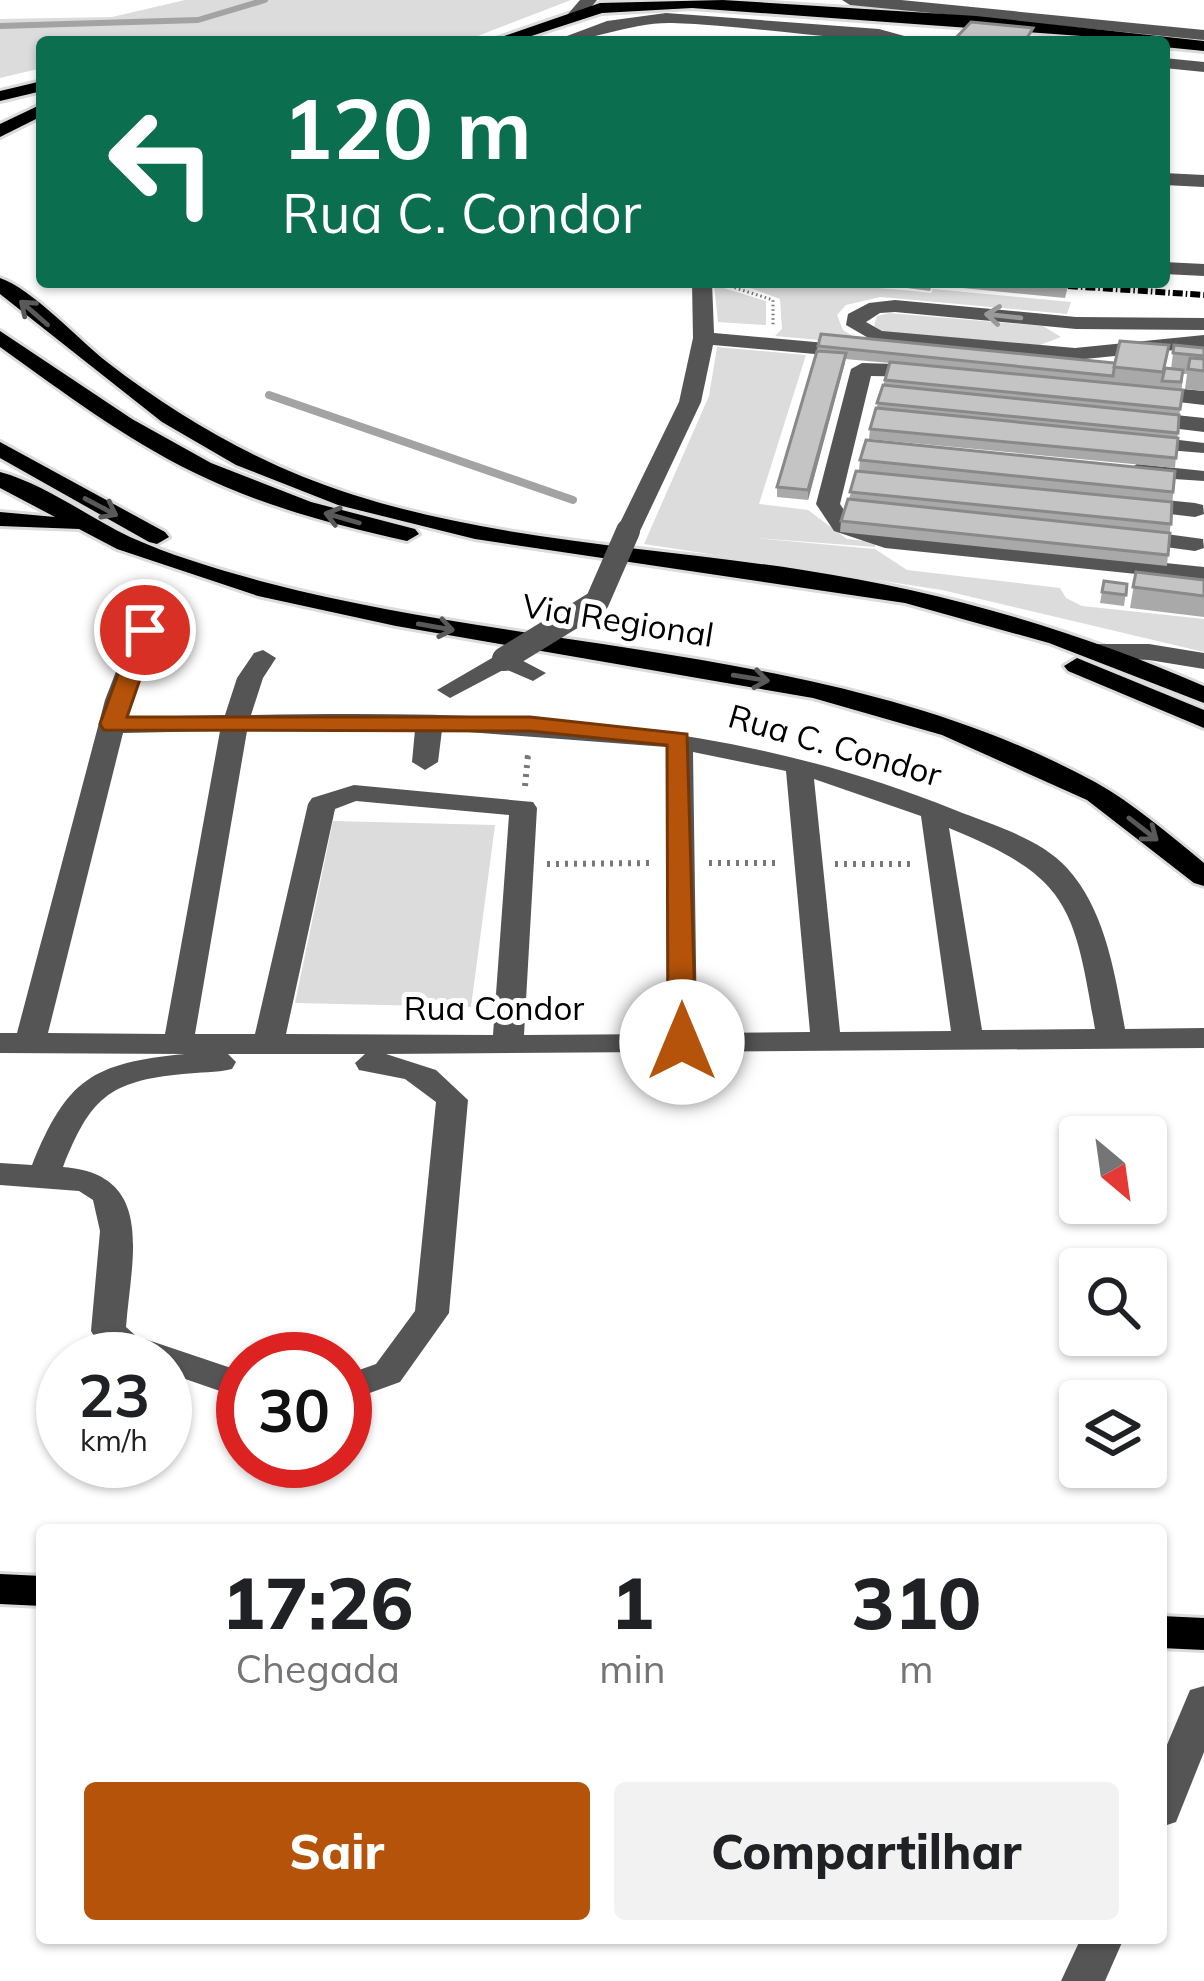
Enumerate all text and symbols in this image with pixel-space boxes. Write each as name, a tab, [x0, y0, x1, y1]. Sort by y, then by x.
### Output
text: 120 m	[282, 75, 532, 180]
icon: left	[84, 84, 240, 240]
text: Rua C. Condor	[282, 179, 641, 247]
one-way arrow	[19, 299, 50, 327]
one-way arrow	[984, 304, 1023, 327]
one-way arrow	[83, 497, 119, 520]
one-way arrow	[324, 506, 362, 528]
pin	[94, 579, 196, 681]
street label: Via Regional	[519, 584, 717, 655]
icon: arrive	[112, 597, 178, 663]
one-way arrow	[416, 616, 455, 639]
one-way arrow	[731, 668, 770, 691]
street label: Rua C. Condor	[724, 695, 946, 794]
one-way arrow	[1127, 815, 1159, 842]
position arrow	[619, 979, 745, 1105]
street label: Rua Condor	[404, 987, 584, 1028]
north arrow	[1059, 1116, 1167, 1224]
map controls	[1059, 1116, 1167, 1488]
button: search	[1059, 1248, 1167, 1356]
speed limit sign: 30	[216, 1332, 372, 1488]
text: 23	[78, 1357, 150, 1432]
button: layers	[1059, 1380, 1167, 1488]
text: km/h	[80, 1421, 148, 1459]
text: 17:26	[222, 1557, 413, 1647]
text: 1	[611, 1557, 654, 1647]
text: 310	[852, 1557, 981, 1647]
text: Chegada	[235, 1644, 400, 1693]
text: min	[599, 1644, 666, 1693]
text: m	[899, 1644, 933, 1693]
button: Sair	[84, 1782, 590, 1920]
button: Compartilhar	[614, 1782, 1119, 1920]

